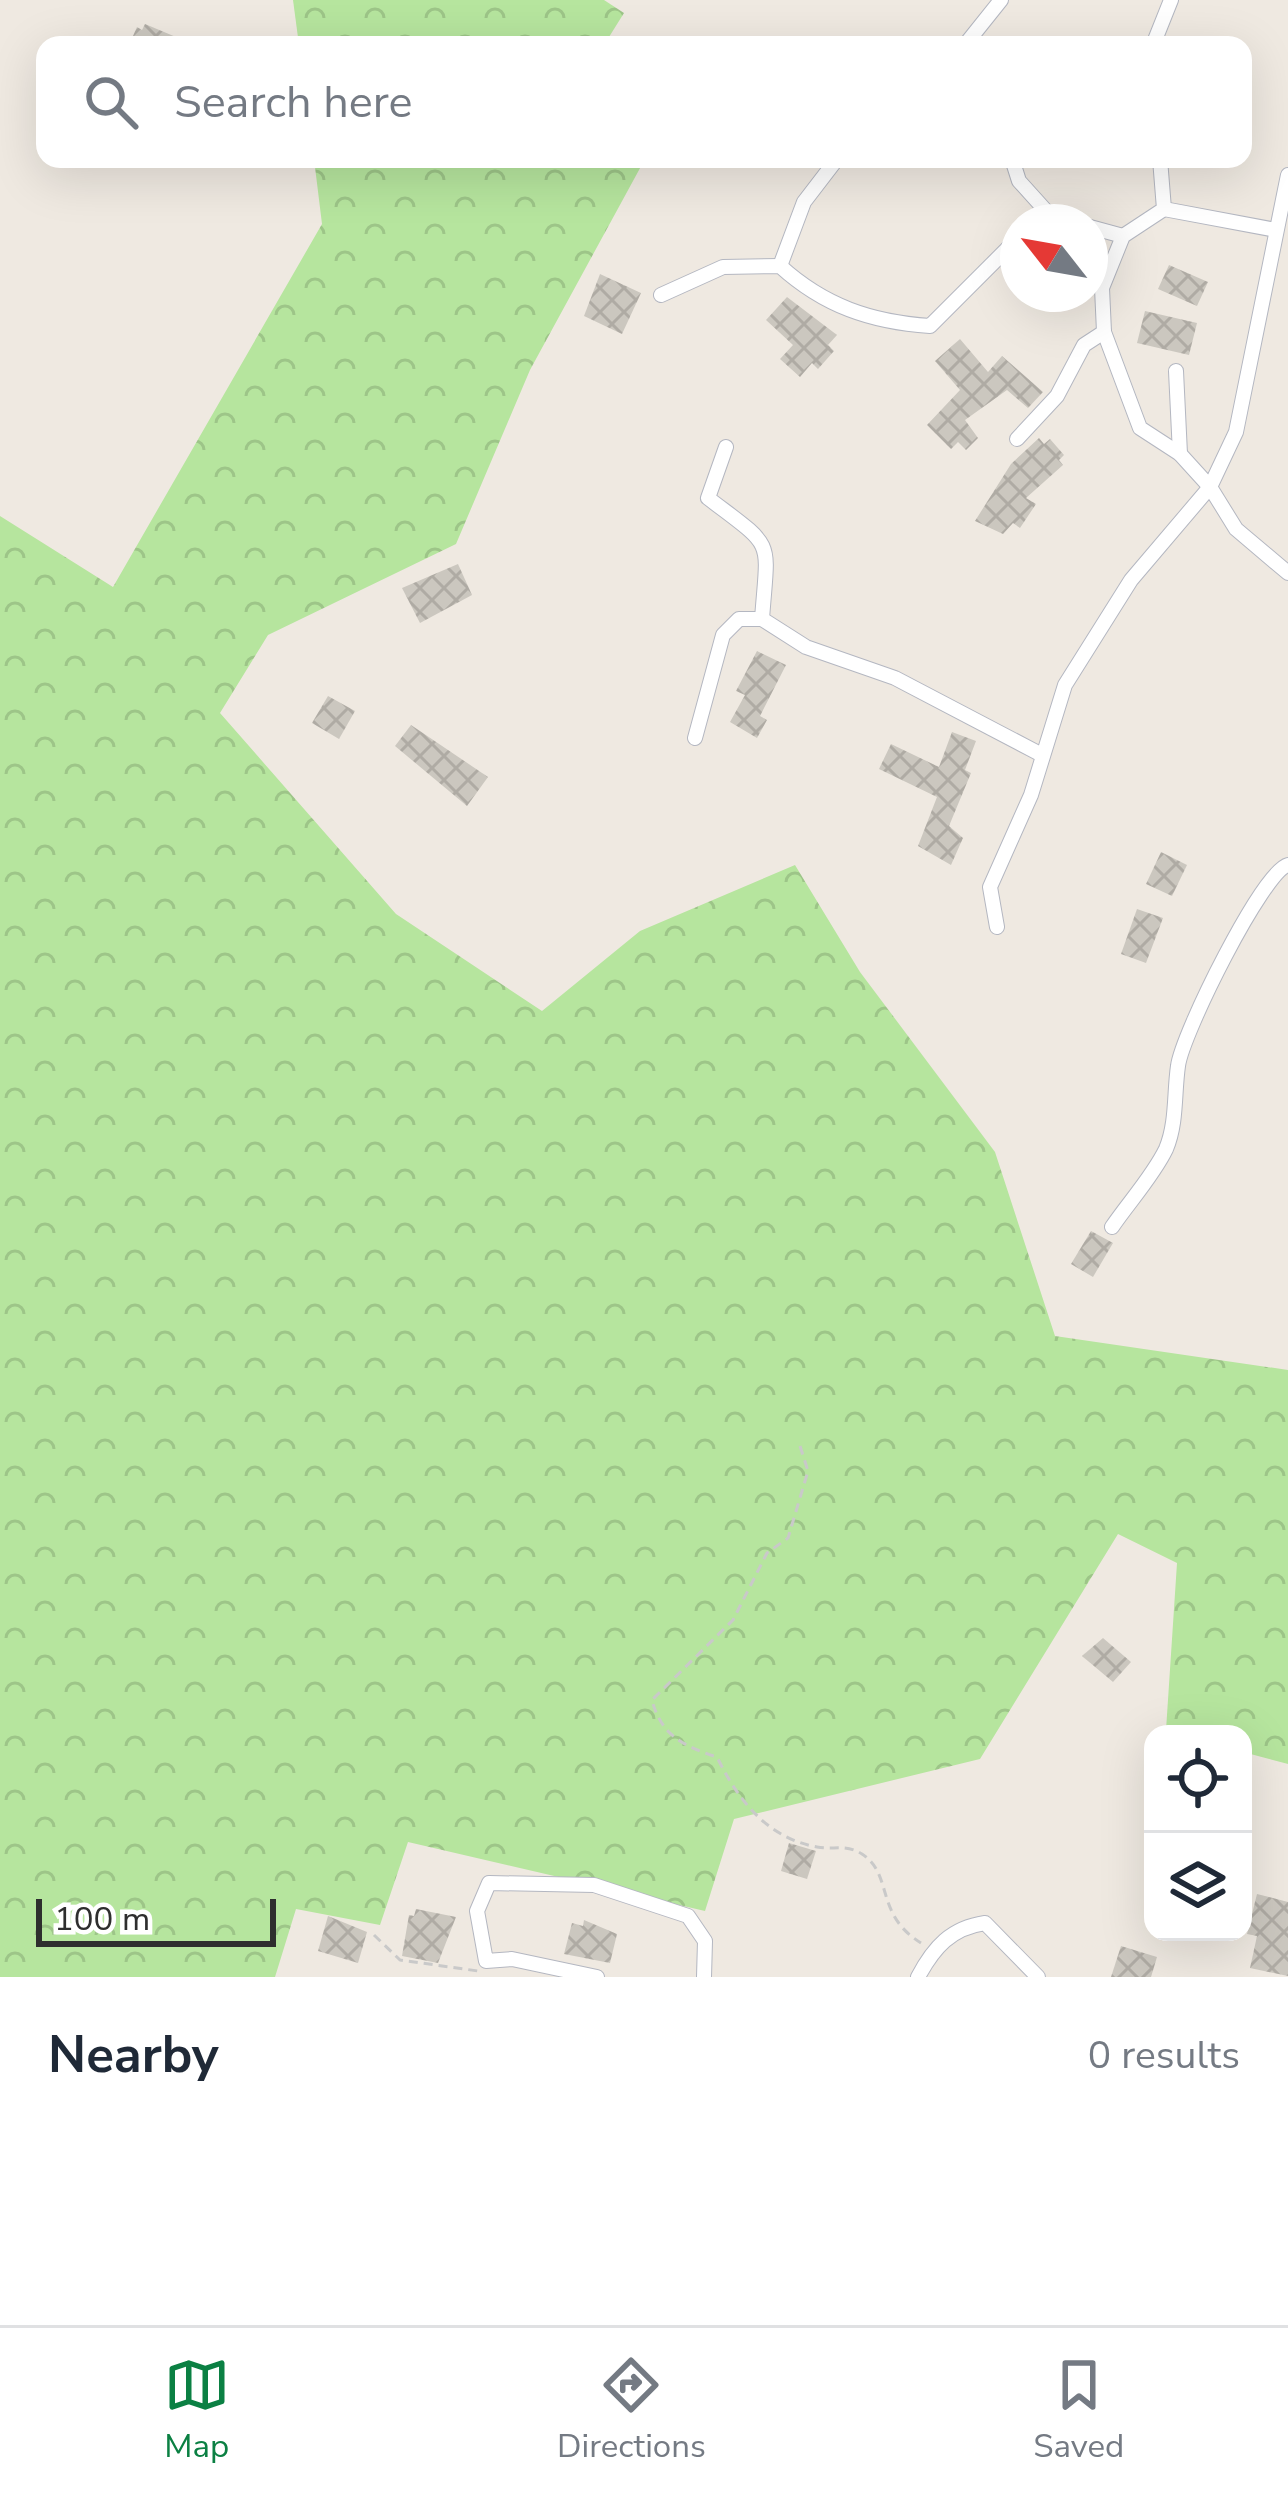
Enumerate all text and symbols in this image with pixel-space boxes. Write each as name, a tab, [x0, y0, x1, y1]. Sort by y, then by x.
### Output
search box	[36, 36, 1252, 168]
icon: search	[78, 69, 144, 135]
text: Search here	[174, 72, 413, 133]
north arrow	[1000, 204, 1108, 312]
map controls	[1144, 1725, 1252, 1941]
button: locate	[1144, 1725, 1252, 1833]
button: layers	[1144, 1833, 1252, 1941]
scale bar	[36, 1893, 276, 1946]
text: 100 m	[54, 1897, 150, 1942]
text: Nearby	[48, 2020, 219, 2090]
text: 0 results	[1088, 2029, 1240, 2082]
tab: Map	[164, 2352, 230, 2469]
tab: Directions	[557, 2352, 706, 2469]
tab: Saved	[1033, 2352, 1124, 2469]

